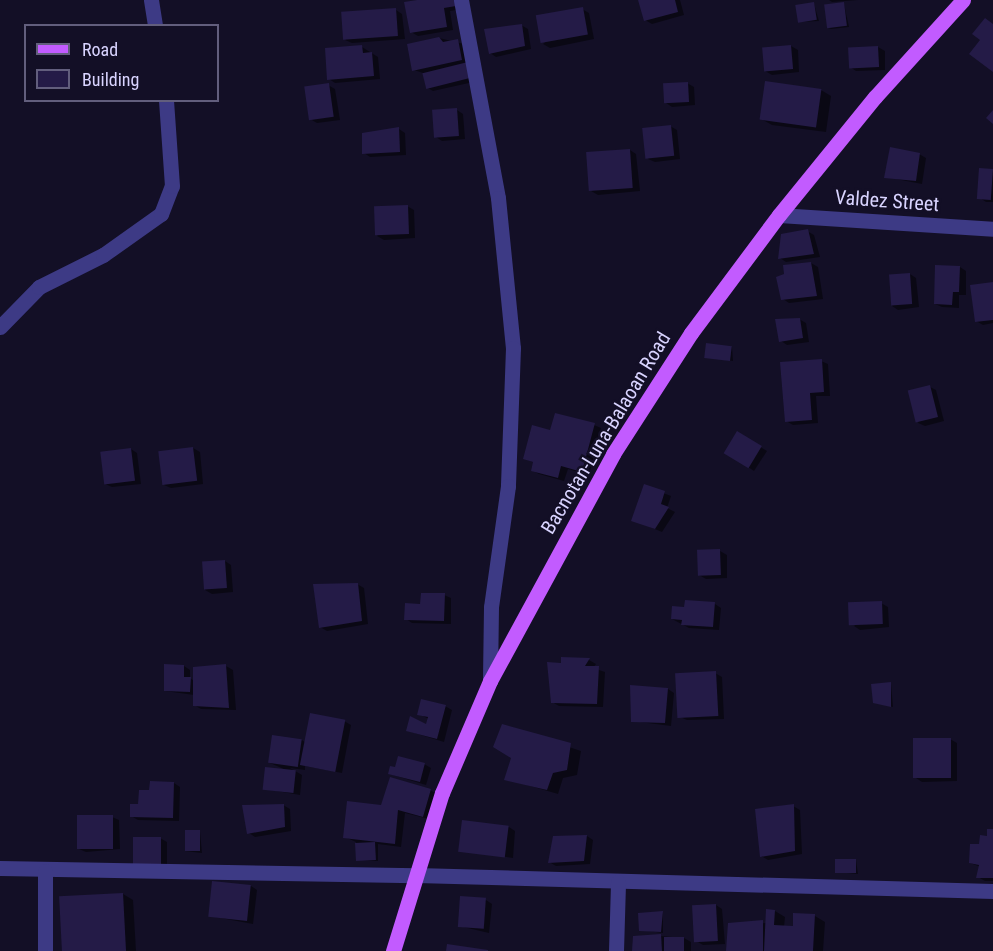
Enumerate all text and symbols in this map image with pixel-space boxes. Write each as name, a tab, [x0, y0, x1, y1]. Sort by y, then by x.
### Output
legend	[24, 24, 219, 102]
text: Road	[82, 39, 118, 60]
text: Building	[82, 69, 139, 90]
street label: Valdez Street	[834, 185, 940, 217]
street label: Bacnotan-Luna-Balaoan Road	[536, 328, 676, 538]

